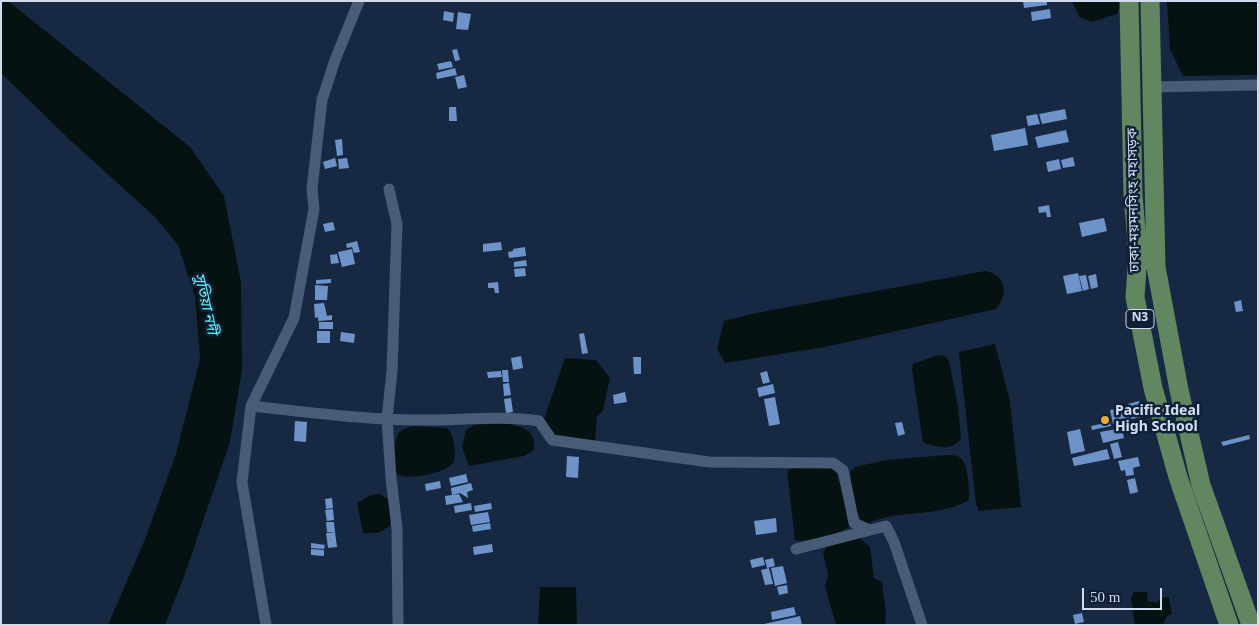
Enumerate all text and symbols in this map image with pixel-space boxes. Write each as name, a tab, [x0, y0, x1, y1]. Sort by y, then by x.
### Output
street label: ঢাকা-ময়মনসিংহ মহাসড়ক	[1125, 128, 1145, 272]
water label: সুতিয়া নদী	[188, 272, 220, 336]
road number: N3	[1126, 310, 1154, 328]
place label: Pacific Ideal High School	[1115, 404, 1200, 437]
marker: Pacific Ideal High School	[1099, 414, 1111, 426]
scale bar	[1084, 578, 1164, 610]
text: 50 m	[1090, 589, 1120, 605]

